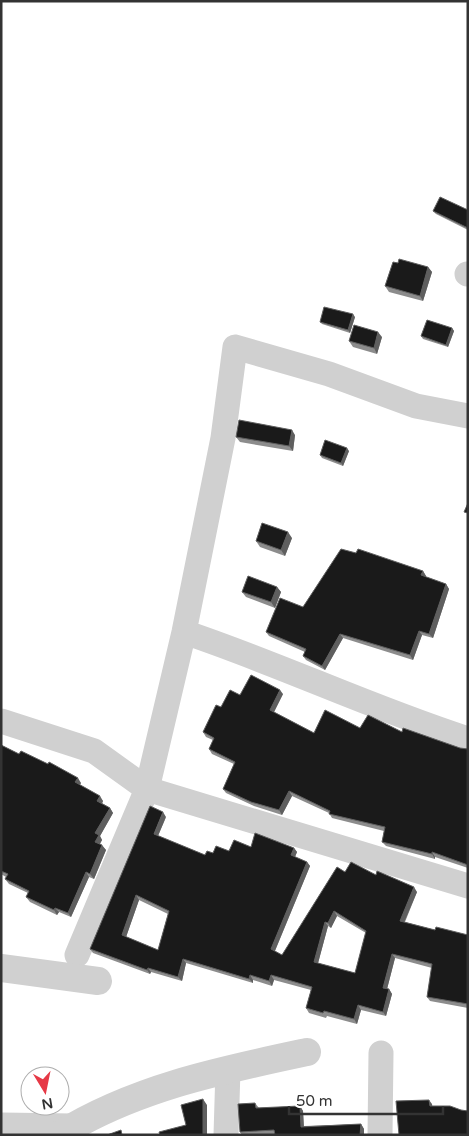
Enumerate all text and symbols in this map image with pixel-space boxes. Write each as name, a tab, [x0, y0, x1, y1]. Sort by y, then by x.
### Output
north arrow	[20, 1066, 70, 1116]
scale bar	[289, 1084, 443, 1116]
text: 50 m	[296, 1092, 333, 1110]
text: N	[40, 1094, 54, 1113]

